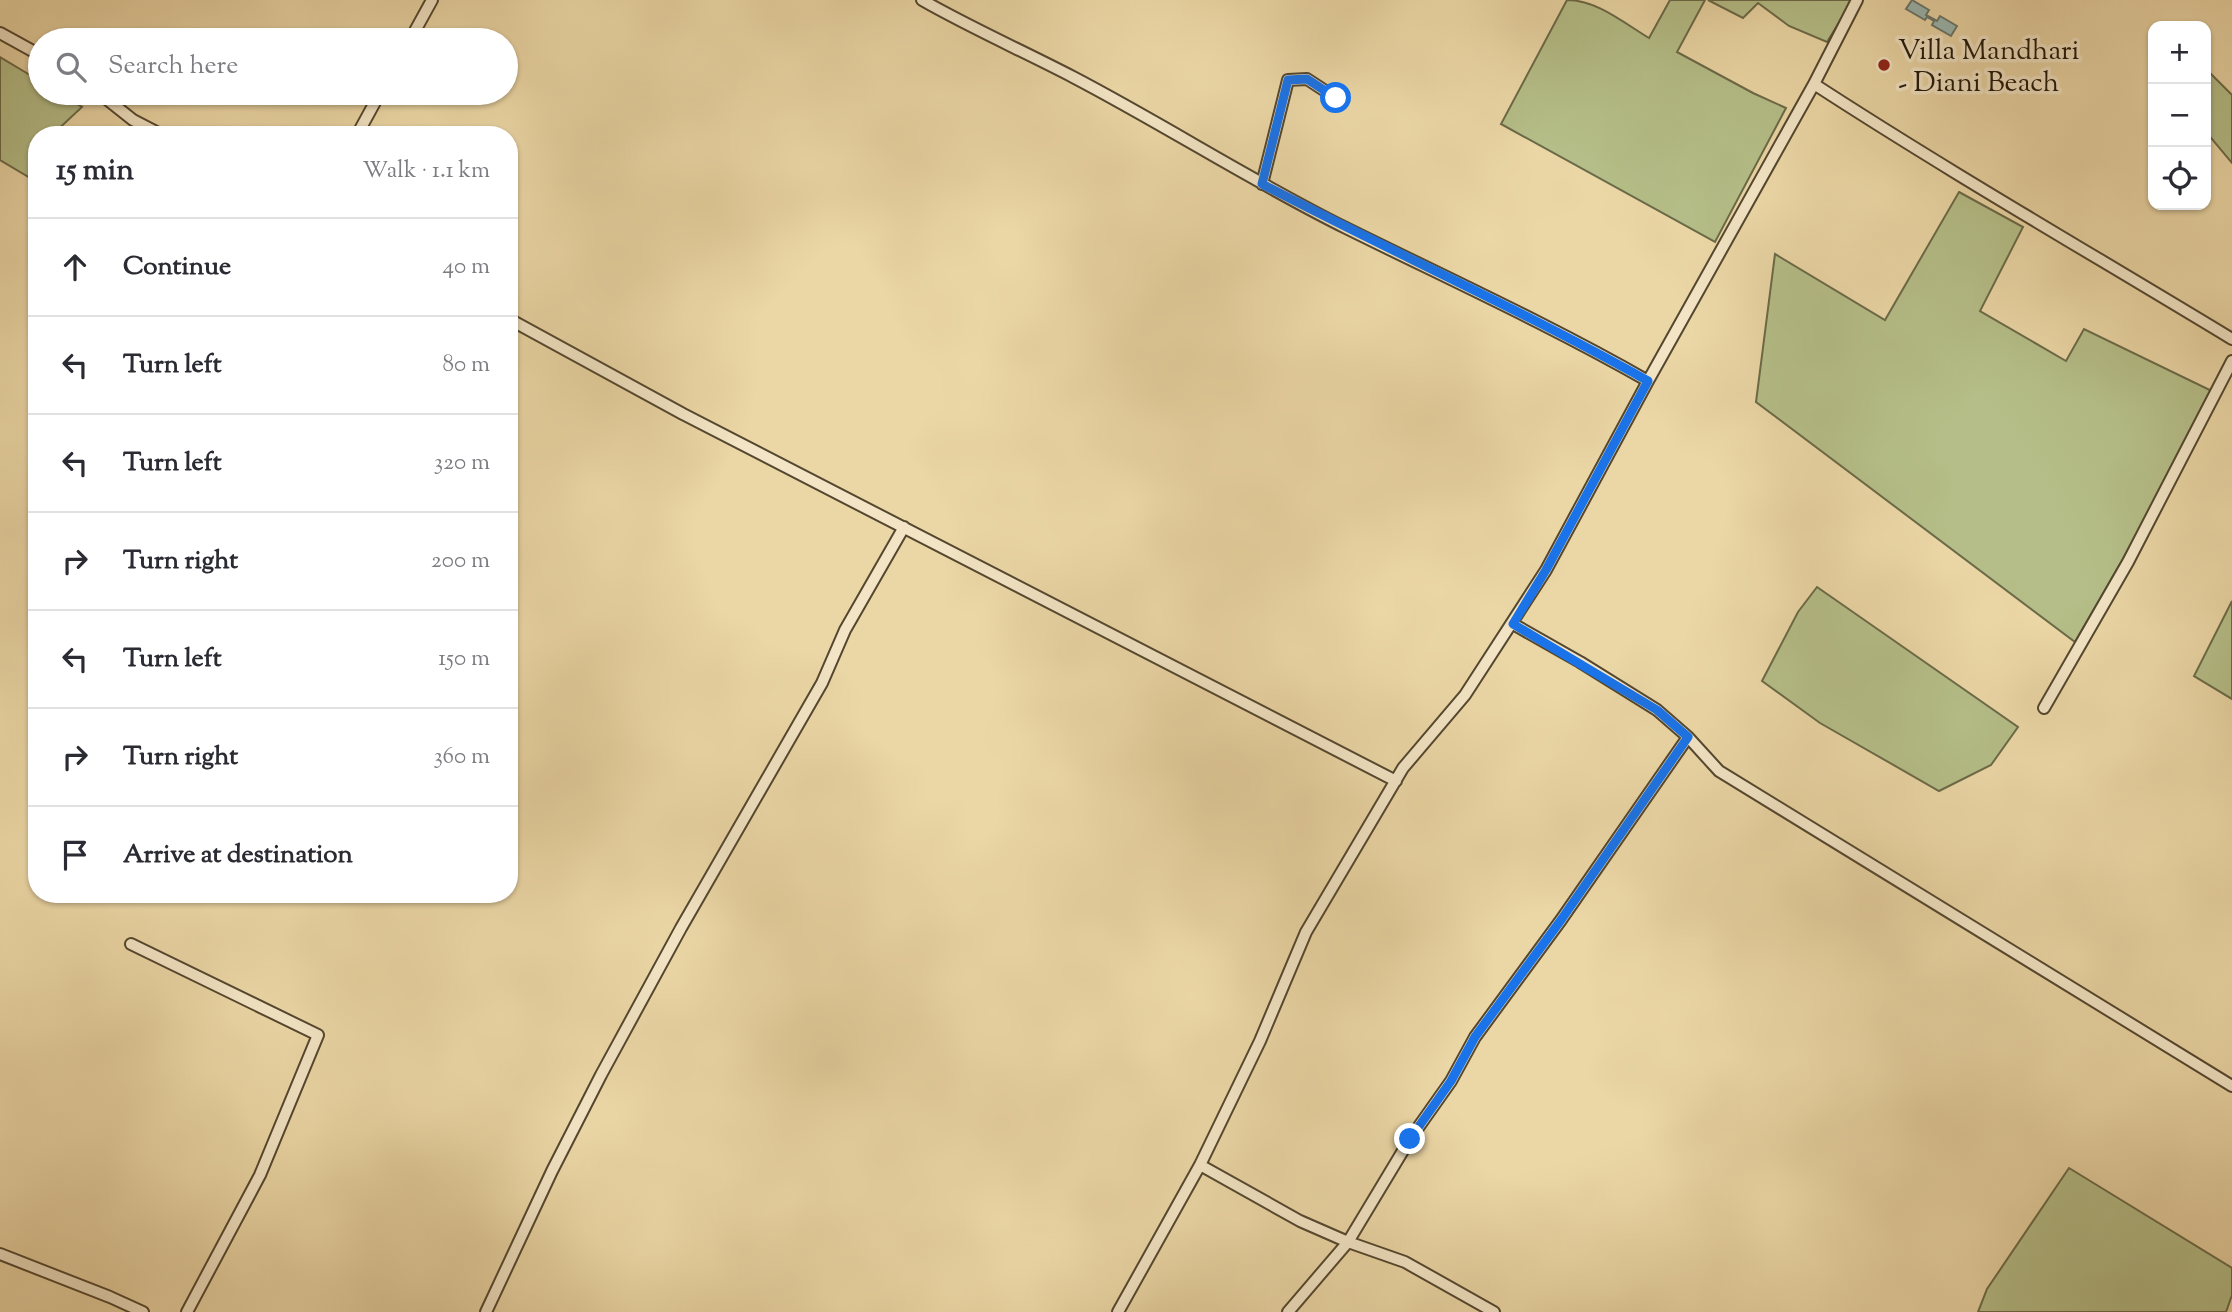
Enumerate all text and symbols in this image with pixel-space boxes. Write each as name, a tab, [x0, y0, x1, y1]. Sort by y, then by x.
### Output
map controls	[2148, 21, 2211, 210]
button: +	[2148, 21, 2211, 84]
search box	[28, 28, 518, 105]
place label: Villa Mandhari - Diani Beach	[1898, 32, 2080, 104]
icon: search	[52, 48, 90, 86]
text: Search here	[108, 48, 238, 85]
marker: Villa Mandhari - Diani Beach	[1876, 57, 1892, 73]
route start	[1320, 82, 1351, 113]
button: −	[2148, 84, 2211, 147]
button: locate	[2148, 147, 2211, 210]
text: 15 min	[56, 150, 134, 193]
text: Walk · 1.1 km	[363, 155, 490, 188]
icon: ahead	[56, 248, 94, 286]
text: Continue	[123, 249, 231, 286]
text: 40 m	[443, 251, 490, 284]
icon: left	[56, 346, 94, 384]
text: Turn left	[123, 347, 222, 384]
text: 80 m	[442, 349, 490, 382]
icon: left	[56, 444, 94, 482]
text: Turn left	[123, 445, 222, 482]
text: 320 m	[434, 447, 490, 480]
icon: right	[56, 542, 94, 580]
text: Turn right	[123, 543, 238, 580]
text: 200 m	[431, 545, 490, 578]
icon: left	[56, 640, 94, 678]
text: Turn left	[123, 641, 222, 678]
text: 150 m	[438, 643, 490, 676]
icon: right	[56, 738, 94, 776]
text: Turn right	[123, 739, 238, 776]
text: 360 m	[433, 741, 490, 774]
icon: arrive	[56, 836, 94, 874]
text: Arrive at destination	[123, 837, 353, 874]
route end	[1394, 1123, 1425, 1154]

